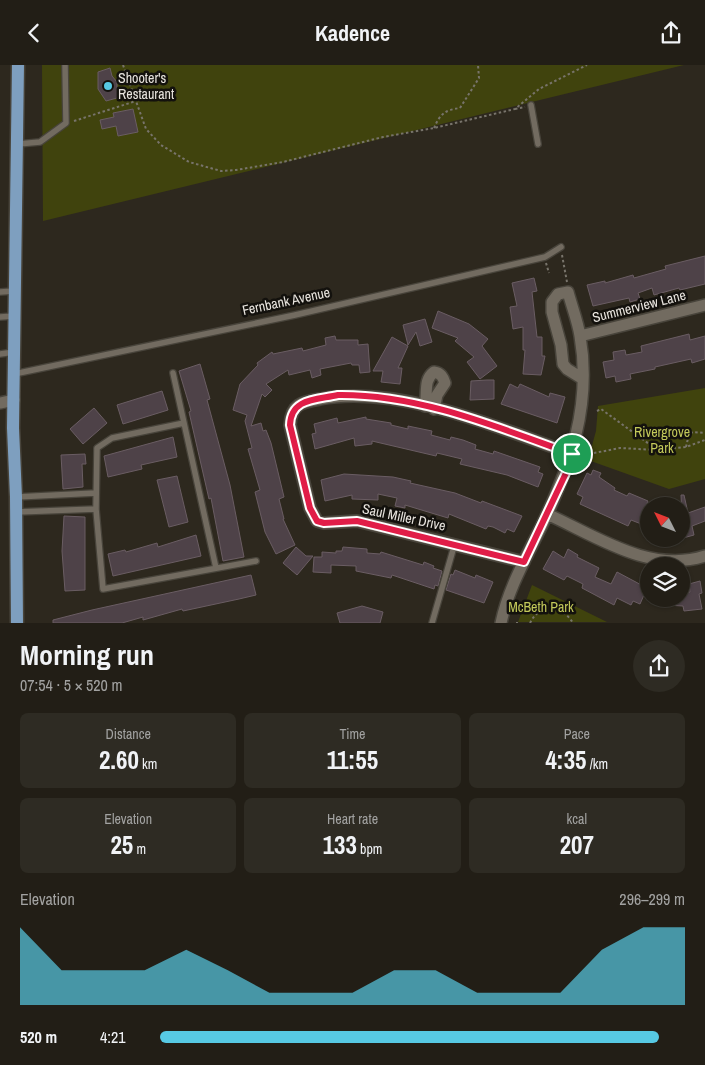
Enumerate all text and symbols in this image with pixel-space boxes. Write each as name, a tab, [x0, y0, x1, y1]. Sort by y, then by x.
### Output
text: Kadence	[315, 18, 390, 48]
icon: back	[20, 19, 48, 47]
icon: share	[657, 19, 685, 47]
place label: Shooter's Restaurant	[118, 69, 174, 103]
marker: Shooter's Restaurant	[102, 80, 114, 92]
street label: Fernbank Avenue	[240, 283, 332, 319]
street label: Summerview Lane	[590, 286, 688, 326]
park label: Rivergrove Park	[634, 423, 690, 457]
pin	[551, 433, 593, 475]
icon: arrive	[558, 440, 586, 468]
north arrow	[640, 497, 690, 547]
map controls	[640, 497, 690, 607]
street label: Saul Miller Drive	[361, 499, 447, 535]
button: layers	[640, 557, 690, 607]
park label: McBeth Park	[508, 598, 574, 616]
text: Morning run	[20, 636, 154, 674]
button: share	[633, 640, 685, 692]
text: 07:54 · 5 × 520 m	[20, 674, 123, 696]
text: Distance	[106, 725, 151, 743]
text: Time	[340, 725, 365, 743]
text: Pace	[564, 725, 590, 743]
text: 2.60	[99, 743, 139, 777]
text: 11:55	[327, 743, 378, 777]
text: 4:35	[545, 743, 586, 777]
text: km	[139, 755, 157, 773]
text: /km	[586, 755, 608, 773]
text: Elevation	[104, 810, 152, 828]
text: Heart rate	[327, 810, 378, 828]
text: kcal	[567, 810, 587, 828]
text: 25	[110, 828, 133, 862]
text: 133	[323, 828, 357, 862]
text: 207	[560, 828, 594, 862]
text: m	[133, 840, 146, 858]
text: bpm	[357, 840, 382, 858]
text: Elevation	[20, 888, 75, 910]
text: 296–299 m	[619, 888, 685, 910]
text: 520 m	[20, 1026, 57, 1048]
text: 4:21	[100, 1026, 126, 1048]

